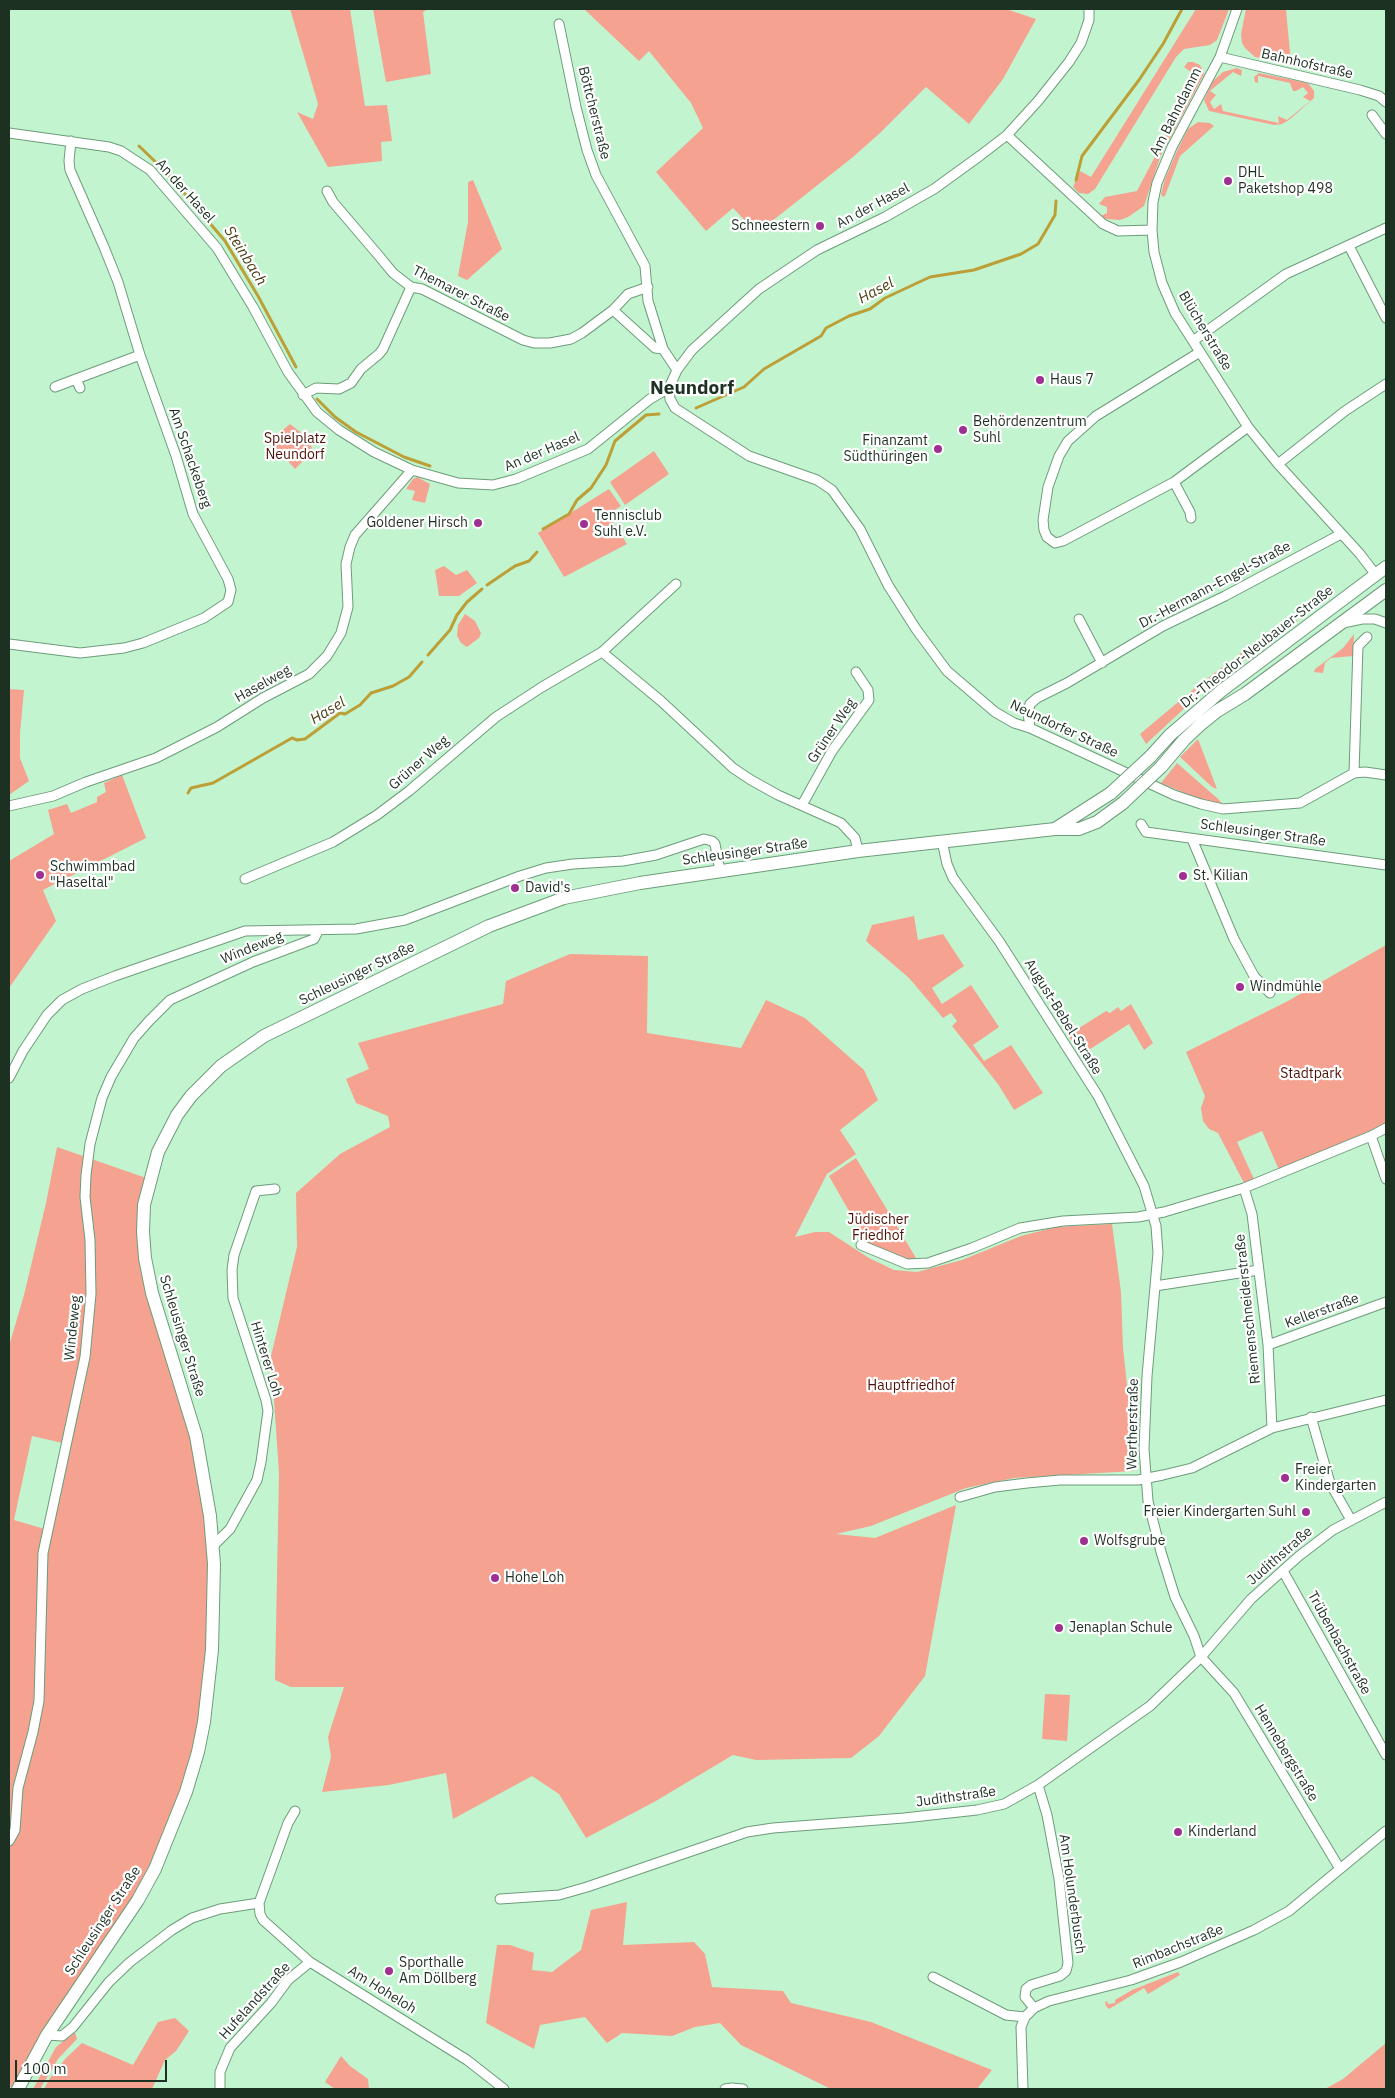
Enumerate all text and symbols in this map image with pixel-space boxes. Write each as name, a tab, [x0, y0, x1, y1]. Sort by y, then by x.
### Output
street label: Bahnhofstraße	[1260, 45, 1354, 83]
street label: Böttcherstraße	[574, 65, 614, 161]
street label: Am Bahndamm	[1146, 65, 1206, 159]
street label: An der Hasel	[152, 156, 218, 226]
place label: DHL Paketshop 498	[1238, 165, 1333, 198]
marker: DHL Paketshop 498	[1222, 175, 1234, 187]
street label: An der Hasel	[834, 180, 912, 232]
place label: Schneestern	[731, 218, 810, 234]
marker: Schneestern	[814, 220, 826, 232]
water label: Steinbach	[220, 223, 270, 289]
street label: Themarer Straße	[410, 262, 512, 326]
water label: Hasel	[855, 274, 897, 308]
street label: Blücherstraße	[1175, 288, 1235, 374]
place label: Haus 7	[1050, 372, 1094, 388]
marker: Haus 7	[1034, 374, 1046, 386]
district label: Neundorf	[650, 378, 734, 400]
street label: Am Schackeberg	[165, 406, 215, 510]
place label: Behördenzentrum Suhl	[973, 414, 1087, 447]
marker: Behördenzentrum Suhl	[957, 424, 969, 436]
street label: An der Hasel	[502, 429, 582, 475]
park label: Spielplatz Neundorf	[264, 431, 326, 464]
place label: Finanzamt Südthüringen	[843, 433, 928, 466]
marker: Finanzamt Südthüringen	[932, 443, 944, 455]
place label: Tennisclub Suhl e.V.	[594, 508, 662, 540]
place label: Goldener Hirsch	[366, 515, 468, 531]
marker: Goldener Hirsch	[472, 517, 484, 529]
marker: Tennisclub Suhl e.V.	[578, 518, 590, 530]
street label: Dr.-Hermann-Engel-Straße	[1136, 538, 1294, 632]
street label: Dr.-Theodor-Neubauer-Straße	[1177, 582, 1337, 712]
street label: Haselweg	[232, 662, 294, 706]
water label: Hasel	[307, 694, 349, 728]
street label: Grüner Weg	[804, 696, 860, 766]
street label: Neundorfer Straße	[1007, 697, 1121, 761]
street label: Grüner Weg	[385, 732, 453, 794]
street label: Schleusinger Straße	[1199, 816, 1327, 850]
street label: Schleusinger Straße	[681, 835, 809, 869]
place label: Schwimmbad "Haseltal"	[50, 859, 135, 892]
place label: St. Kilian	[1193, 868, 1248, 884]
marker: Schwimmbad "Haseltal"	[34, 869, 46, 881]
marker: St. Kilian	[1177, 870, 1189, 882]
place label: David's	[525, 880, 570, 896]
marker: David's	[509, 882, 521, 894]
street label: Windeweg	[219, 928, 285, 968]
street label: Schleusinger Straße	[296, 939, 418, 1009]
street label: August-Bebel-Straße	[1021, 956, 1105, 1078]
place label: Windmühle	[1250, 979, 1322, 995]
marker: Windmühle	[1234, 981, 1246, 993]
park label: Stadtpark	[1280, 1066, 1342, 1082]
park label: Jüdischer Friedhof	[847, 1212, 909, 1244]
street label: Riemenschneiderstraße	[1232, 1233, 1264, 1385]
street label: Schleusinger Straße	[155, 1273, 209, 1399]
street label: Kellerstraße	[1283, 1290, 1361, 1332]
street label: Windeweg	[61, 1295, 85, 1361]
street label: Hinterer Loh	[247, 1319, 285, 1399]
park label: Hauptfriedhof	[867, 1378, 955, 1394]
street label: Wertherstraße	[1124, 1378, 1142, 1470]
place label: Freier Kindergarten	[1295, 1462, 1376, 1494]
marker: Freier Kindergarten	[1279, 1472, 1291, 1484]
place label: Freier Kindergarten Suhl	[1143, 1504, 1296, 1520]
marker: Freier Kindergarten Suhl	[1300, 1506, 1312, 1518]
street label: Judithstraße	[1244, 1523, 1316, 1589]
place label: Wolfsgrube	[1094, 1533, 1165, 1549]
marker: Wolfsgrube	[1078, 1535, 1090, 1547]
place label: Hohe Loh	[505, 1570, 564, 1586]
marker: Hohe Loh	[489, 1572, 501, 1584]
street label: Trübenbachstraße	[1304, 1588, 1374, 1698]
place label: Jenaplan Schule	[1069, 1620, 1172, 1636]
marker: Jenaplan Schule	[1053, 1622, 1065, 1634]
street label: Hennebergstraße	[1250, 1702, 1322, 1804]
street label: Judithstraße	[915, 1783, 997, 1811]
place label: Kinderland	[1188, 1824, 1257, 1840]
marker: Kinderland	[1172, 1826, 1184, 1838]
street label: Am Holunderbusch	[1055, 1833, 1089, 1955]
street label: Schleusinger Straße	[61, 1863, 145, 1979]
street label: Rimbachstraße	[1130, 1921, 1226, 1973]
place label: Sporthalle Am Döllberg	[399, 1955, 476, 1988]
street label: Hufelandstraße	[216, 1959, 294, 2043]
street label: Am Hoheloh	[345, 1962, 419, 2018]
marker: Sporthalle Am Döllberg	[383, 1965, 395, 1977]
scale bar	[18, 2050, 170, 2082]
text: 100 m	[23, 2059, 67, 2078]

